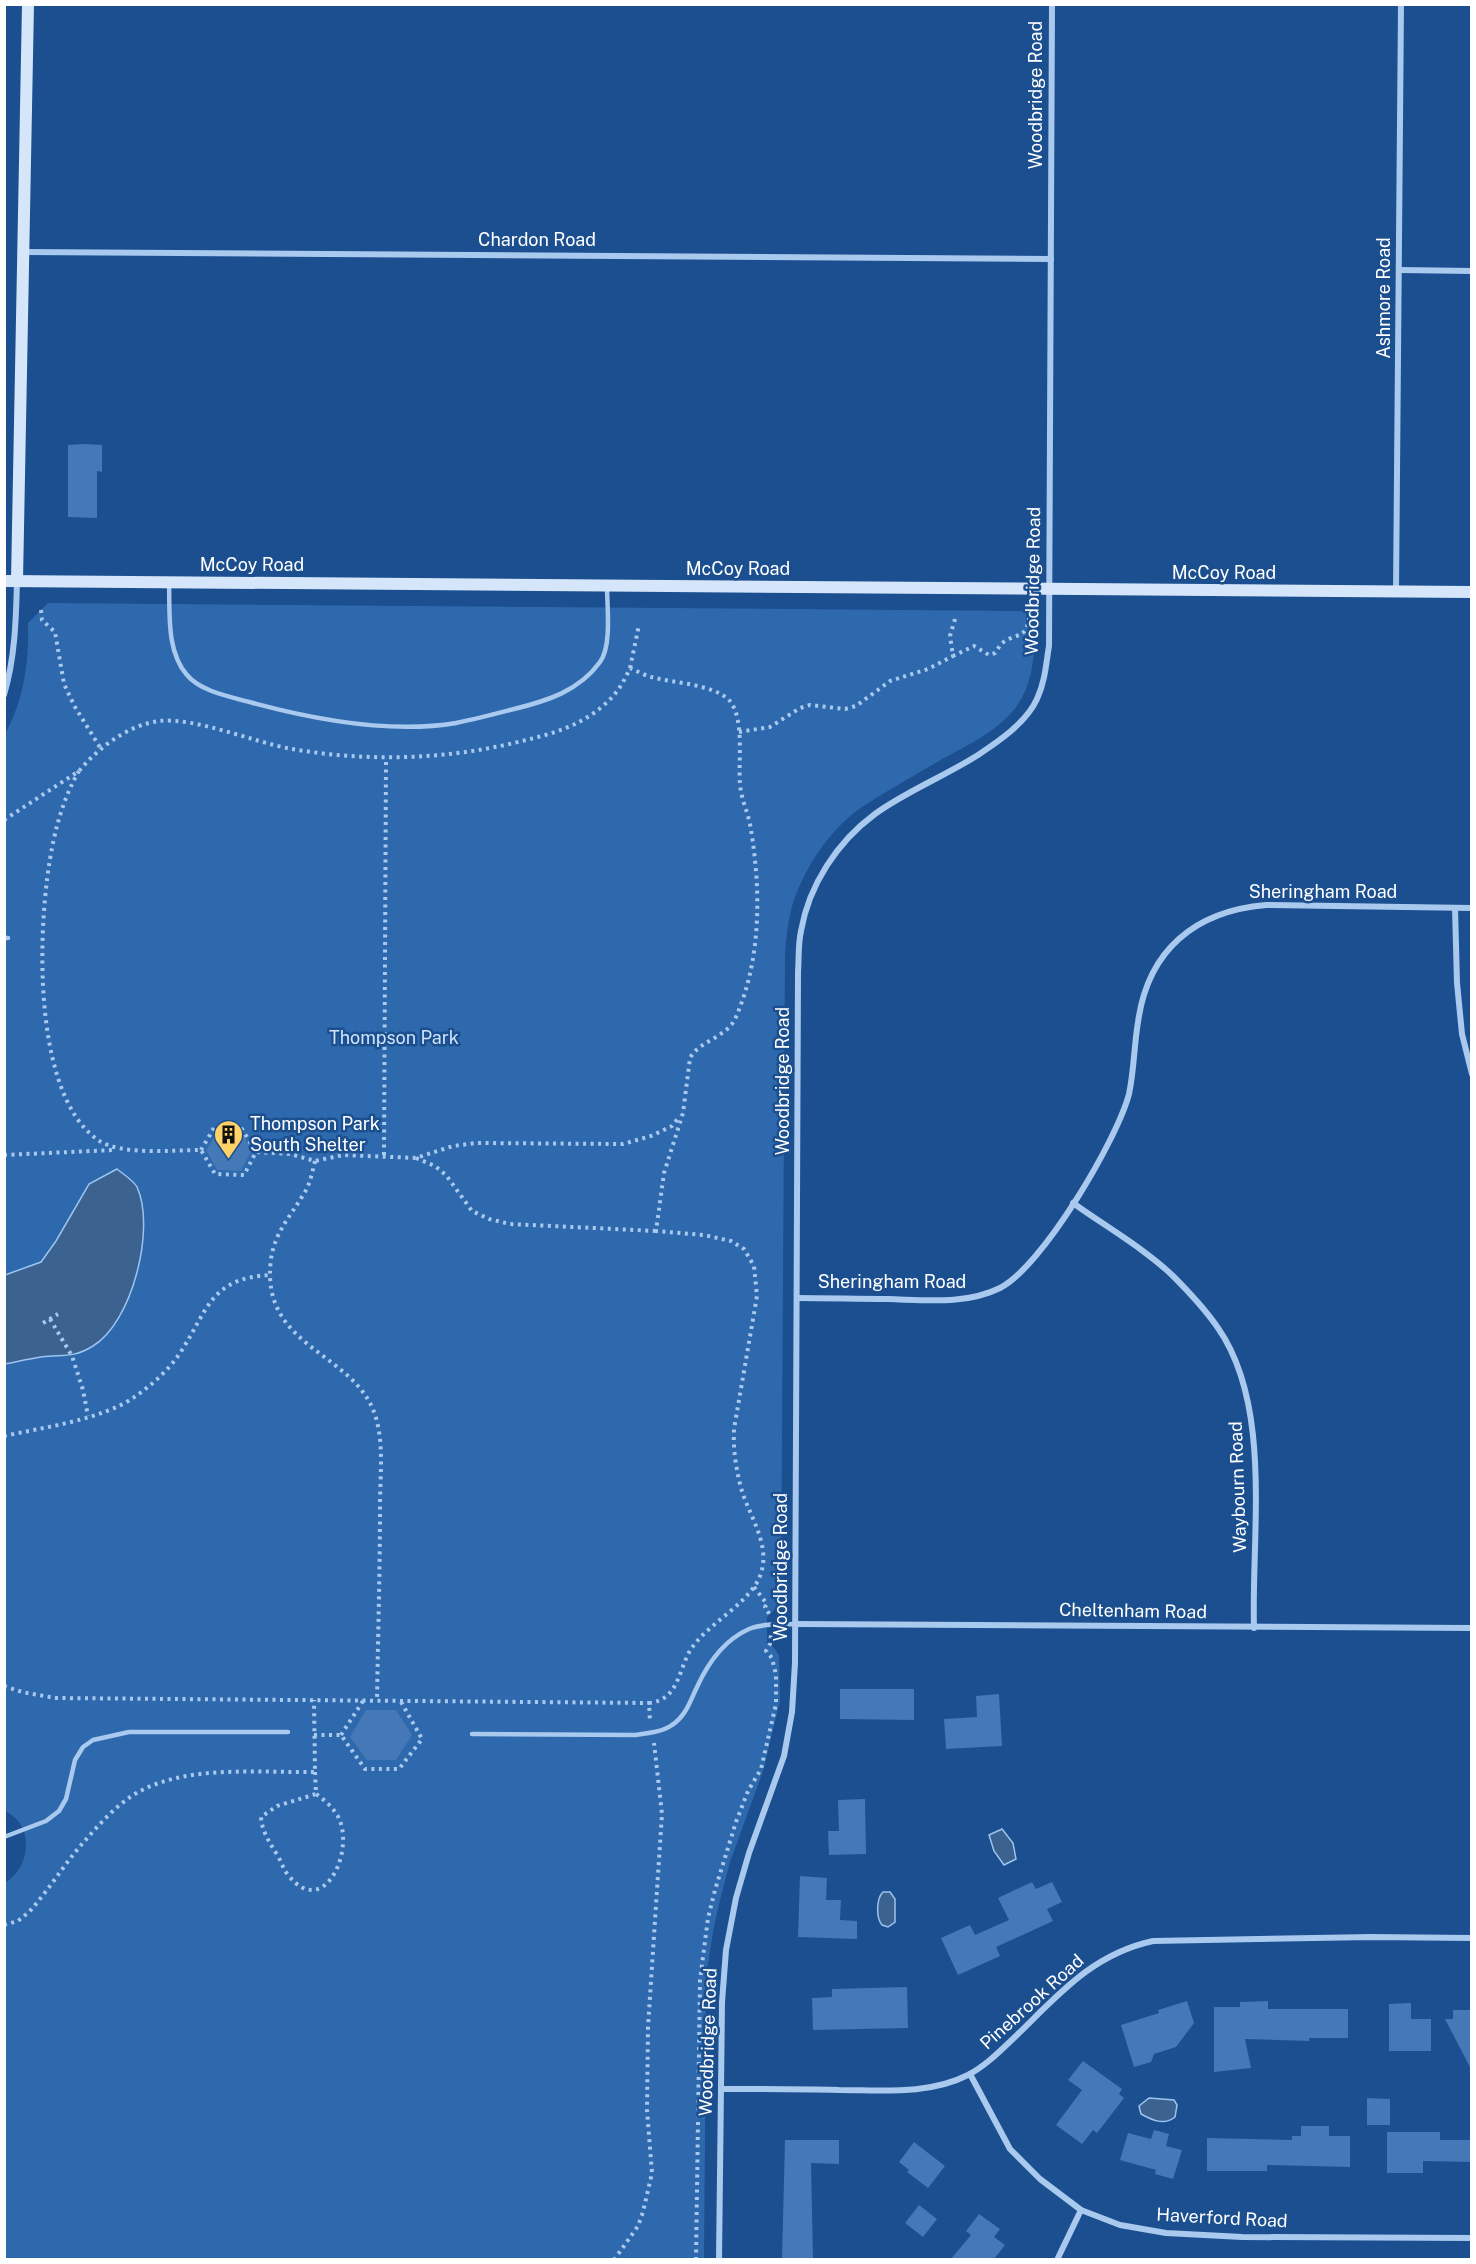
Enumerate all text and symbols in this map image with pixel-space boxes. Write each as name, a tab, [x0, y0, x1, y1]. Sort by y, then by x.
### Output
street label: Woodbridge Road	[1025, 21, 1046, 169]
street label: Chardon Road	[478, 229, 596, 250]
street label: Ashmore Road	[1373, 237, 1394, 359]
street label: Woodbridge Road	[1021, 507, 1044, 655]
street label: McCoy Road	[200, 554, 304, 575]
street label: McCoy Road	[686, 558, 790, 579]
street label: McCoy Road	[1172, 562, 1276, 583]
street label: Sheringham Road	[1249, 881, 1397, 902]
street label: Woodbridge Road	[772, 1007, 793, 1155]
park label: Thompson Park	[329, 1027, 459, 1048]
place label: Thompson Park South Shelter	[250, 1113, 380, 1155]
building icon: Thompson Park South Shelter	[213, 1118, 245, 1160]
street label: Sheringham Road	[818, 1271, 966, 1292]
street label: Waybourn Road	[1225, 1421, 1250, 1553]
street label: Woodbridge Road	[770, 1493, 791, 1641]
street label: Cheltenham Road	[1059, 1599, 1207, 1622]
street label: Pinebrook Road	[976, 1950, 1088, 2053]
street label: Woodbridge Road	[694, 1967, 721, 2117]
street label: Haverford Road	[1156, 2204, 1288, 2231]

